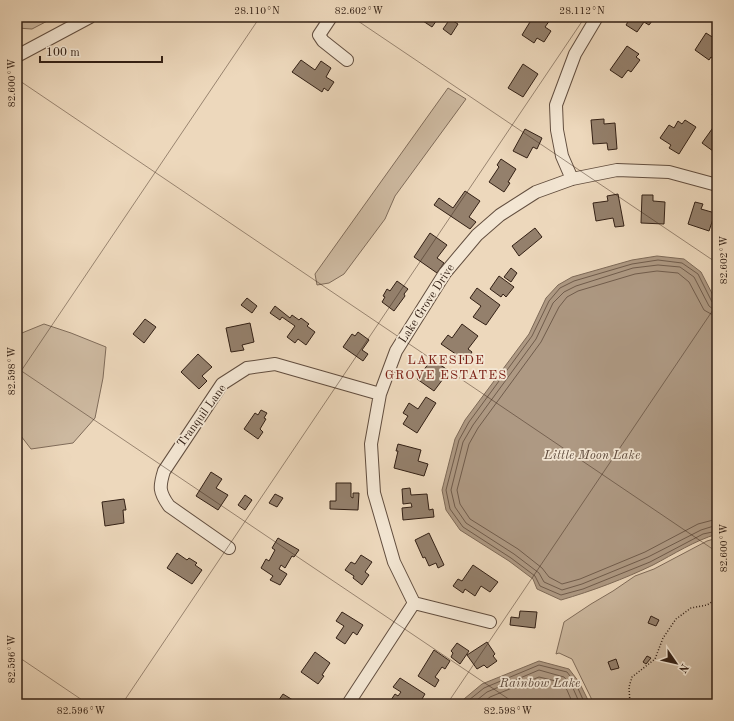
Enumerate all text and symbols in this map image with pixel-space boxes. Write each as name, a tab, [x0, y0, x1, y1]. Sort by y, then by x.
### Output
text: 28.110°N	[234, 6, 280, 16]
text: 82.602°W	[335, 6, 383, 16]
text: 28.112°N	[559, 6, 605, 16]
scale bar	[40, 38, 162, 64]
text: 100 m	[46, 47, 80, 59]
text: 82.600°W	[7, 59, 17, 107]
text: 82.602°W	[719, 236, 729, 284]
street label: Lake Grove Drive	[397, 262, 457, 346]
text: 82.598°W	[7, 347, 17, 395]
district label: LAKESIDE GROVE ESTATES	[385, 354, 507, 382]
street label: Tranquil Lane	[175, 382, 229, 450]
water label: Little Moon Lake	[543, 449, 640, 462]
text: 82.600°W	[719, 524, 729, 572]
text: 82.596°W	[7, 635, 17, 683]
north arrow	[656, 643, 696, 683]
text: N	[676, 661, 690, 675]
water label: Rainbow Lake	[499, 677, 580, 690]
text: 82.596°W	[57, 706, 105, 716]
text: 82.598°W	[484, 706, 532, 716]

